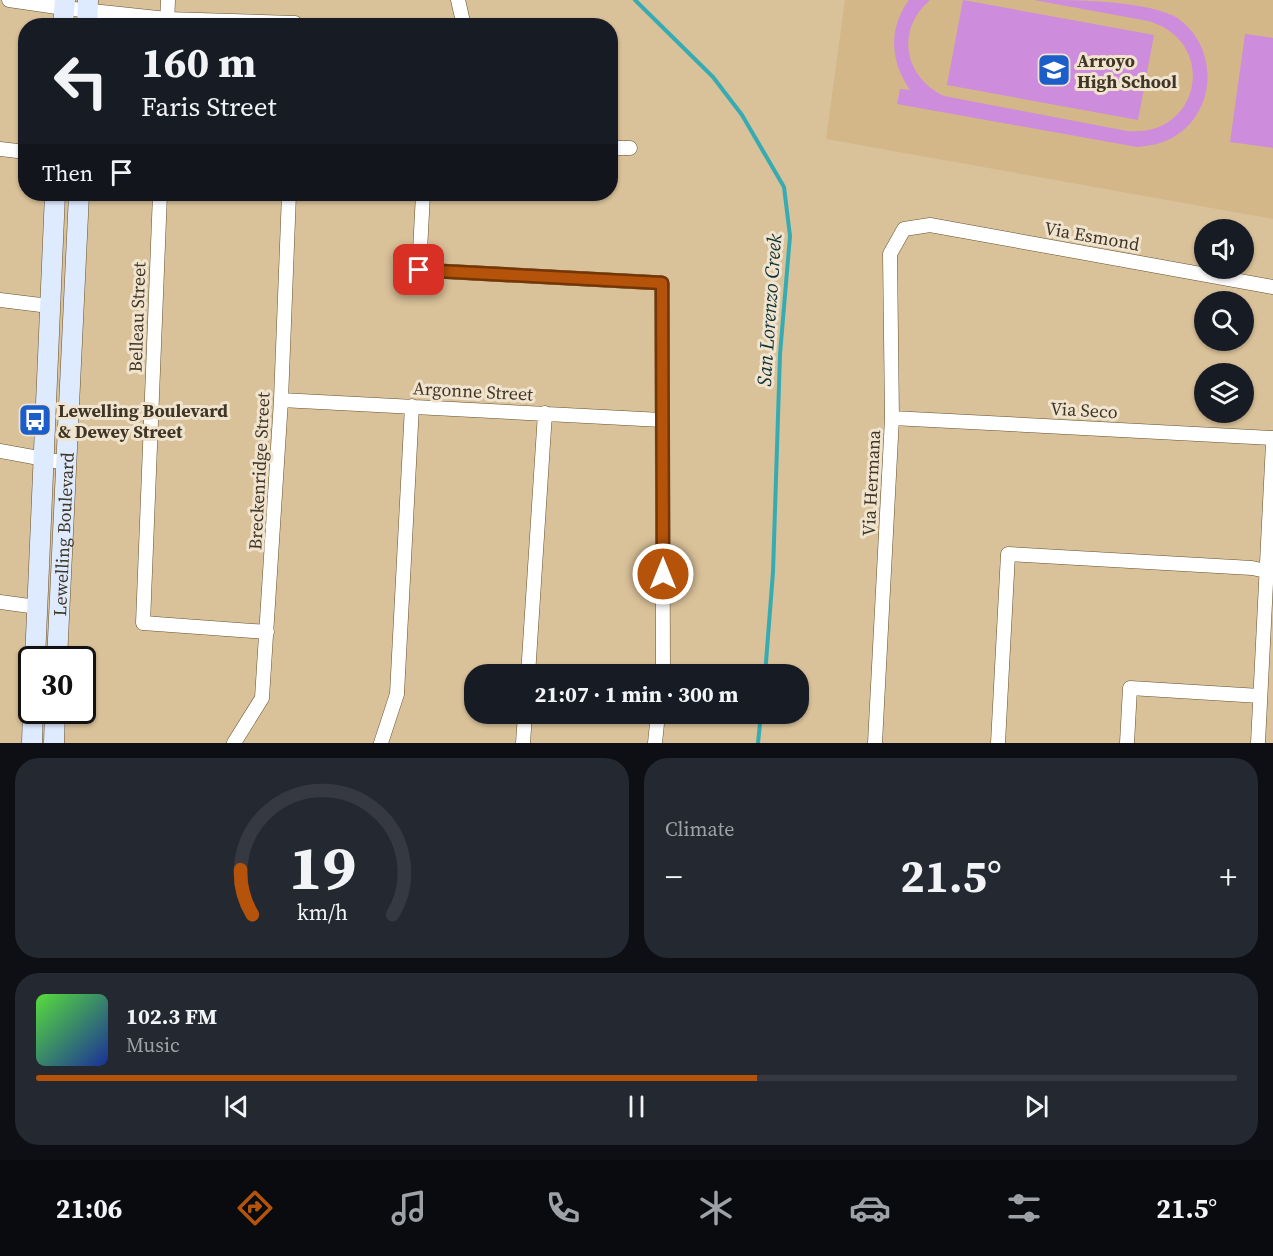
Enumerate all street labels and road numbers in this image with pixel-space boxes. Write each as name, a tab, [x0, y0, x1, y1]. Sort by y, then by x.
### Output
street label: Via Esmond	[1042, 215, 1142, 257]
street label: Belleau Street	[123, 261, 151, 373]
street label: Argonne Street	[412, 375, 534, 407]
street label: Breckenridge Street	[242, 391, 276, 551]
street label: Via Seco	[1050, 396, 1118, 424]
street label: Via Hermana	[856, 428, 886, 537]
street label: Lewelling Boulevard	[47, 452, 79, 617]

